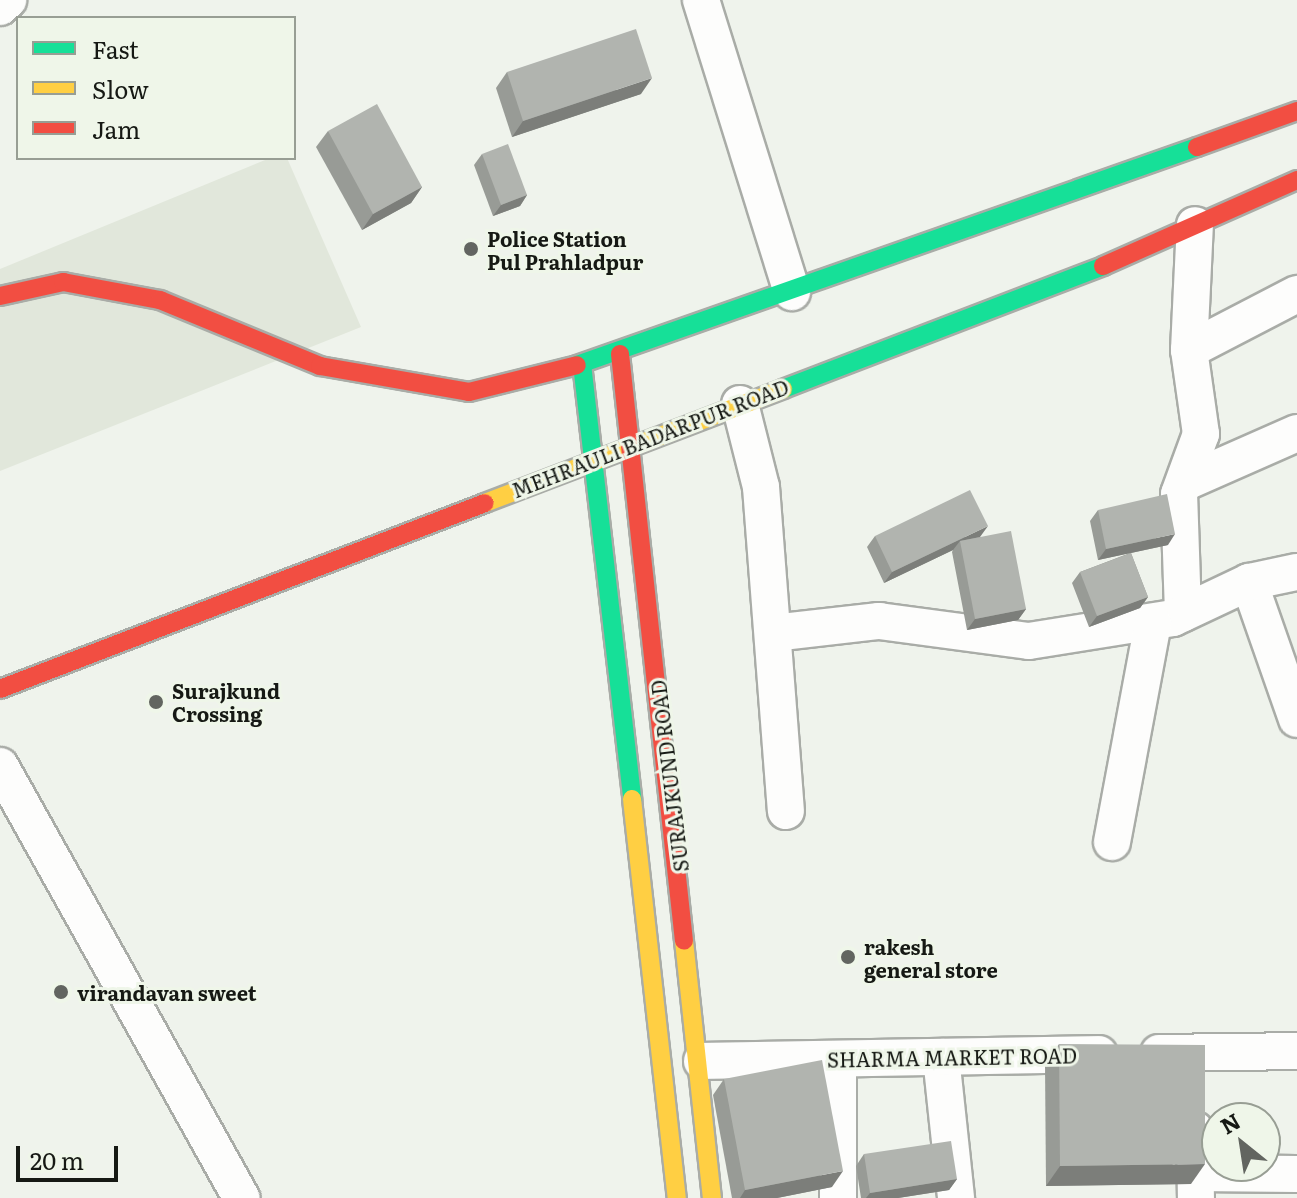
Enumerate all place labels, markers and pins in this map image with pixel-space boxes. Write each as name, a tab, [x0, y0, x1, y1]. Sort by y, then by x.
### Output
place label: Police Station Pul Prahladpur	[487, 226, 643, 273]
marker: Police Station Pul Prahladpur	[462, 240, 480, 258]
place label: Surajkund Crossing	[172, 678, 280, 725]
marker: Surajkund Crossing	[147, 693, 165, 711]
place label: rakesh general store	[864, 934, 998, 981]
marker: rakesh general store	[839, 948, 857, 966]
place label: virandavan sweet	[77, 980, 257, 1004]
marker: virandavan sweet	[52, 983, 70, 1001]

